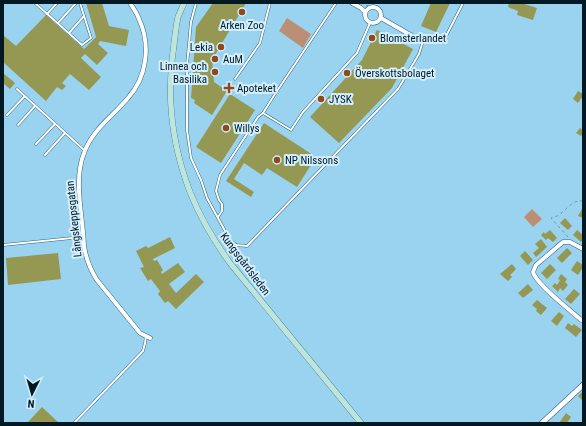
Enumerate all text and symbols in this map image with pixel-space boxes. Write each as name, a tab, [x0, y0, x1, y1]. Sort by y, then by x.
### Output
marker: Arken Zoo	[237, 7, 247, 17]
place label: Arken Zoo	[220, 19, 265, 32]
place label: Blomsterlandet	[380, 32, 446, 45]
marker: Blomsterlandet	[367, 33, 377, 43]
place label: Lekia	[190, 41, 213, 54]
marker: Lekia	[216, 42, 226, 52]
place label: AuM	[223, 53, 243, 66]
marker: AuM	[210, 54, 220, 64]
place label: Linnea och Basilika	[160, 60, 207, 86]
marker: Linnea och Basilika	[210, 67, 220, 77]
place label: Överskottsbolaget	[355, 67, 434, 80]
marker: Överskottsbolaget	[342, 68, 352, 78]
place label: Apoteket	[237, 82, 276, 95]
marker: Apoteket	[224, 83, 234, 93]
place label: JYSK	[329, 93, 352, 106]
marker: JYSK	[316, 94, 326, 104]
place label: Willys	[234, 122, 260, 135]
marker: Willys	[221, 123, 231, 133]
place label: NP Nilssons	[285, 154, 338, 167]
marker: NP Nilssons	[272, 155, 282, 165]
street label: Långskeppsgatan	[64, 180, 84, 258]
street label: Kungsgårdsleden	[217, 230, 273, 298]
north arrow	[12, 374, 52, 414]
text: N	[27, 397, 35, 410]

